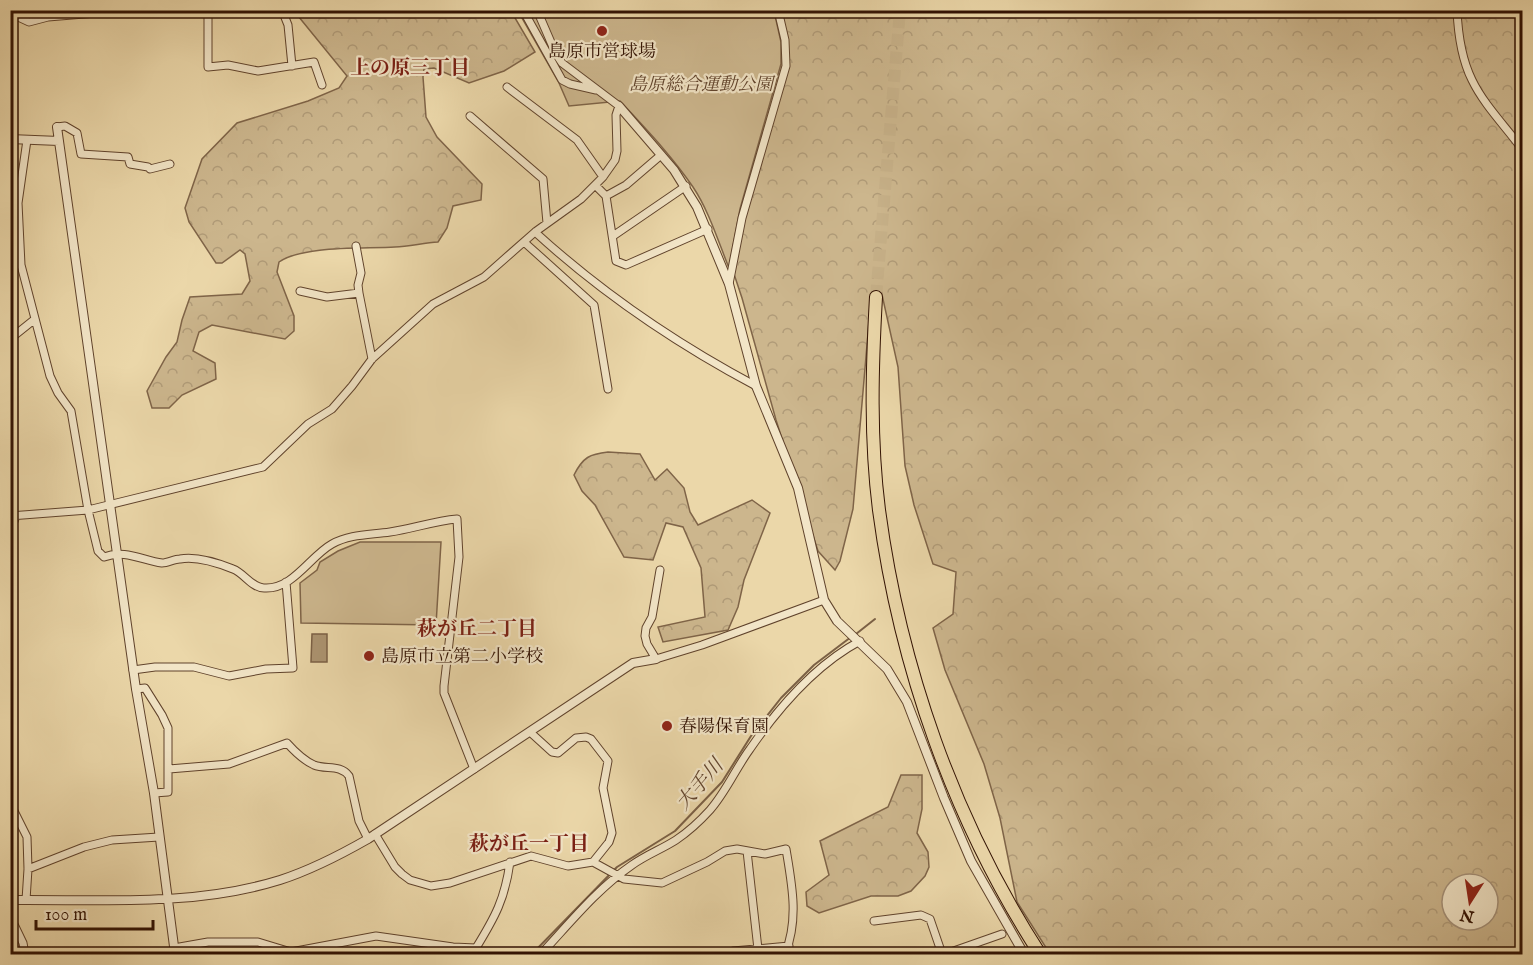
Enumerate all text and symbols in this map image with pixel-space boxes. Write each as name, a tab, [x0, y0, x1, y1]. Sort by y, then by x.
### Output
marker: 島原市営球場	[595, 24, 609, 38]
place label: 島原市営球場	[548, 41, 656, 64]
district label: 上の原三丁目	[350, 56, 470, 81]
park label: 島原総合運動公園	[629, 74, 776, 97]
district label: 萩が丘二丁目	[417, 617, 537, 642]
place label: 島原市立第二小学校	[381, 646, 543, 669]
marker: 島原市立第二小学校	[362, 649, 376, 663]
place label: 春陽保育園	[679, 716, 769, 739]
marker: 春陽保育園	[660, 719, 674, 733]
water label: 大手川	[671, 753, 731, 816]
district label: 萩が丘一丁目	[469, 832, 589, 857]
north arrow	[1440, 872, 1500, 932]
scale bar	[36, 893, 153, 931]
text: N	[1458, 903, 1477, 926]
text: 100 m	[45, 904, 87, 927]

